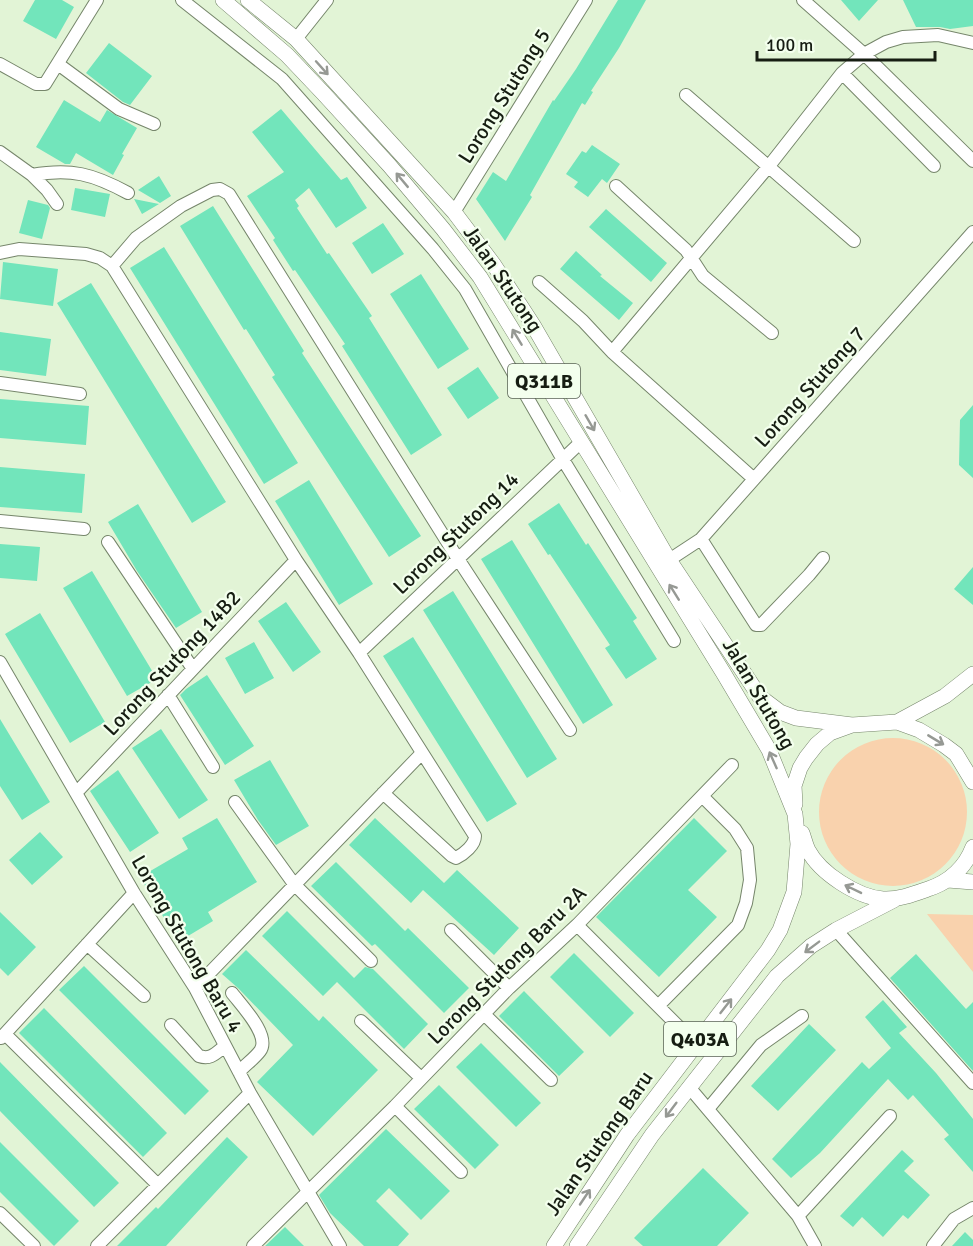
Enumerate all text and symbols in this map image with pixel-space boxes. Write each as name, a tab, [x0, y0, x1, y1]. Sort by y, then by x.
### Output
street label: Lorong Stutong 5	[452, 24, 556, 168]
scale bar	[757, 24, 936, 62]
text: 100 m	[766, 34, 813, 56]
one-way arrow	[315, 60, 329, 75]
one-way arrow	[395, 173, 409, 188]
street label: Jalan Stutong	[458, 221, 548, 337]
street label: Lorong Stutong 7	[749, 321, 871, 453]
one-way arrow	[510, 329, 522, 346]
road number: Q311B	[508, 364, 580, 398]
one-way arrow	[584, 414, 596, 431]
street label: Lorong Stutong 14	[388, 466, 524, 600]
one-way arrow	[667, 584, 679, 601]
street label: Lorong Stutong 14B2	[98, 585, 246, 741]
street label: Jalan Stutong	[717, 634, 801, 754]
one-way arrow	[927, 734, 944, 746]
one-way arrow	[767, 751, 779, 769]
street label: Lorong Stutong Baru 4	[125, 850, 249, 1038]
street label: Lorong Stutong Baru 2A	[422, 880, 592, 1050]
one-way arrow	[845, 882, 863, 894]
one-way arrow	[804, 940, 820, 953]
one-way arrow	[719, 998, 732, 1014]
road number: Q403A	[664, 1022, 736, 1056]
street label: Jalan Stutong Baru	[539, 1066, 659, 1220]
one-way arrow	[665, 1102, 678, 1118]
one-way arrow	[579, 1188, 592, 1205]

